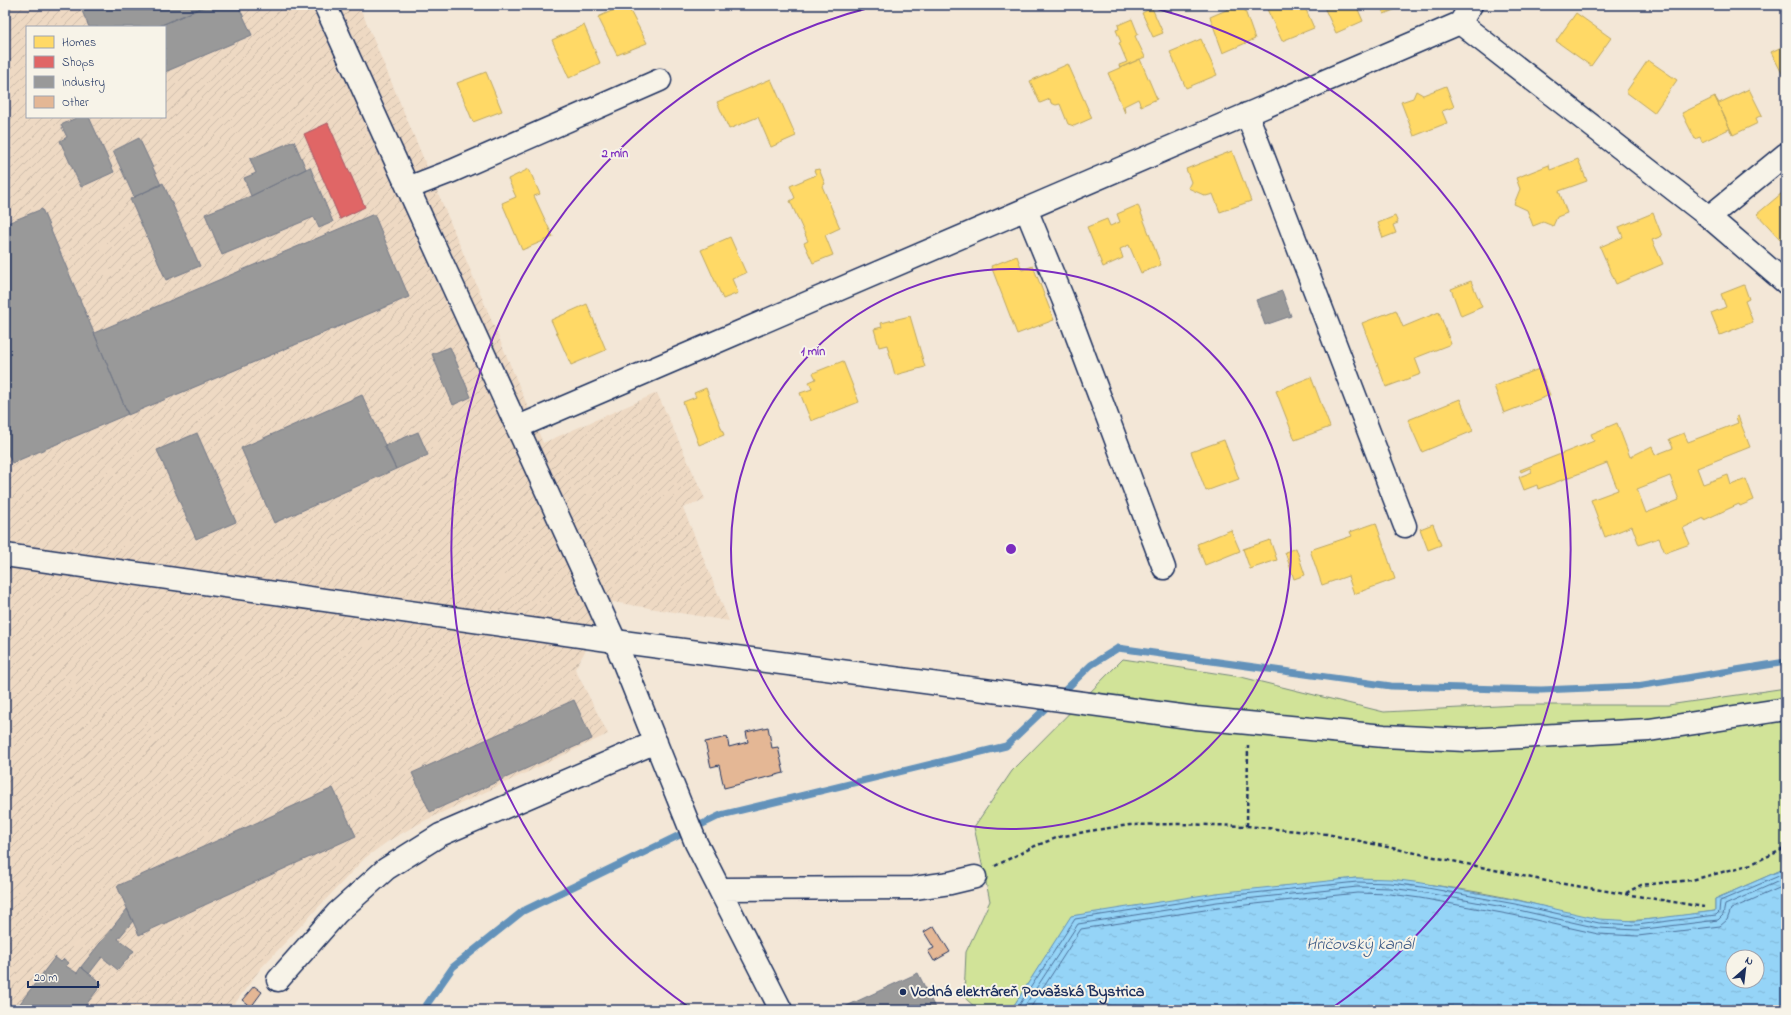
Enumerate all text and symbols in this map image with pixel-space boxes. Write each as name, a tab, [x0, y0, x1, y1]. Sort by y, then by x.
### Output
legend	[26, 26, 166, 118]
text: Homes	[62, 34, 96, 52]
text: Shops	[62, 54, 94, 72]
text: Industry	[62, 74, 105, 93]
text: Other	[62, 94, 89, 112]
text: 2 min	[601, 145, 628, 163]
text: 1 min	[801, 343, 825, 361]
centre of rings	[1004, 542, 1018, 556]
water label: Hričovský kanál	[1306, 932, 1416, 958]
north arrow	[1725, 949, 1765, 989]
text: N	[1742, 952, 1756, 970]
scale bar	[28, 963, 98, 989]
text: 20 m	[34, 969, 57, 987]
place label: Vodná elektráreň Považská Bystrica	[910, 980, 1145, 1005]
marker: Vodná elektráreň Považská Bystrica	[898, 987, 908, 997]

